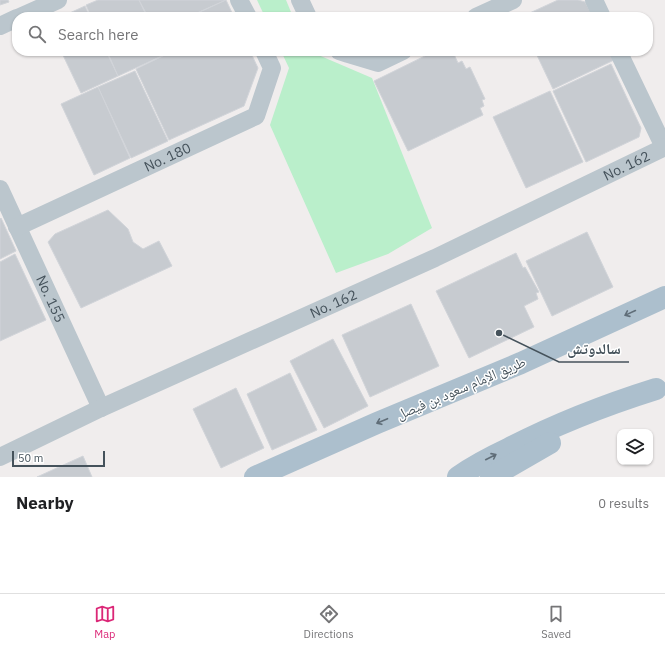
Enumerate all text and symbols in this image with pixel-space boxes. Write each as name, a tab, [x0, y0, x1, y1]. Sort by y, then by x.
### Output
search box	[12, 12, 653, 56]
icon: search	[26, 23, 48, 45]
text: Search here	[58, 25, 138, 44]
street label: No. 180	[141, 138, 194, 176]
street label: No. 162	[600, 147, 653, 185]
street label: No. 155	[32, 272, 69, 325]
street label: No. 162	[307, 285, 360, 322]
one-way arrow	[624, 310, 636, 317]
callout: سالدوتش	[559, 335, 629, 362]
text: سالدوتش	[567, 339, 621, 358]
street label: طريق الإمام سعود بن فيصل	[394, 353, 529, 424]
one-way arrow	[377, 418, 389, 426]
map controls	[617, 429, 653, 465]
button: layers	[617, 429, 653, 465]
scale bar	[12, 449, 105, 468]
text: 50 m	[18, 451, 43, 465]
one-way arrow	[485, 453, 497, 461]
text: Nearby	[16, 492, 74, 514]
text: 0 results	[598, 495, 649, 512]
tab: Map	[94, 603, 116, 641]
tab: Directions	[304, 603, 354, 641]
tab: Saved	[541, 603, 571, 641]

